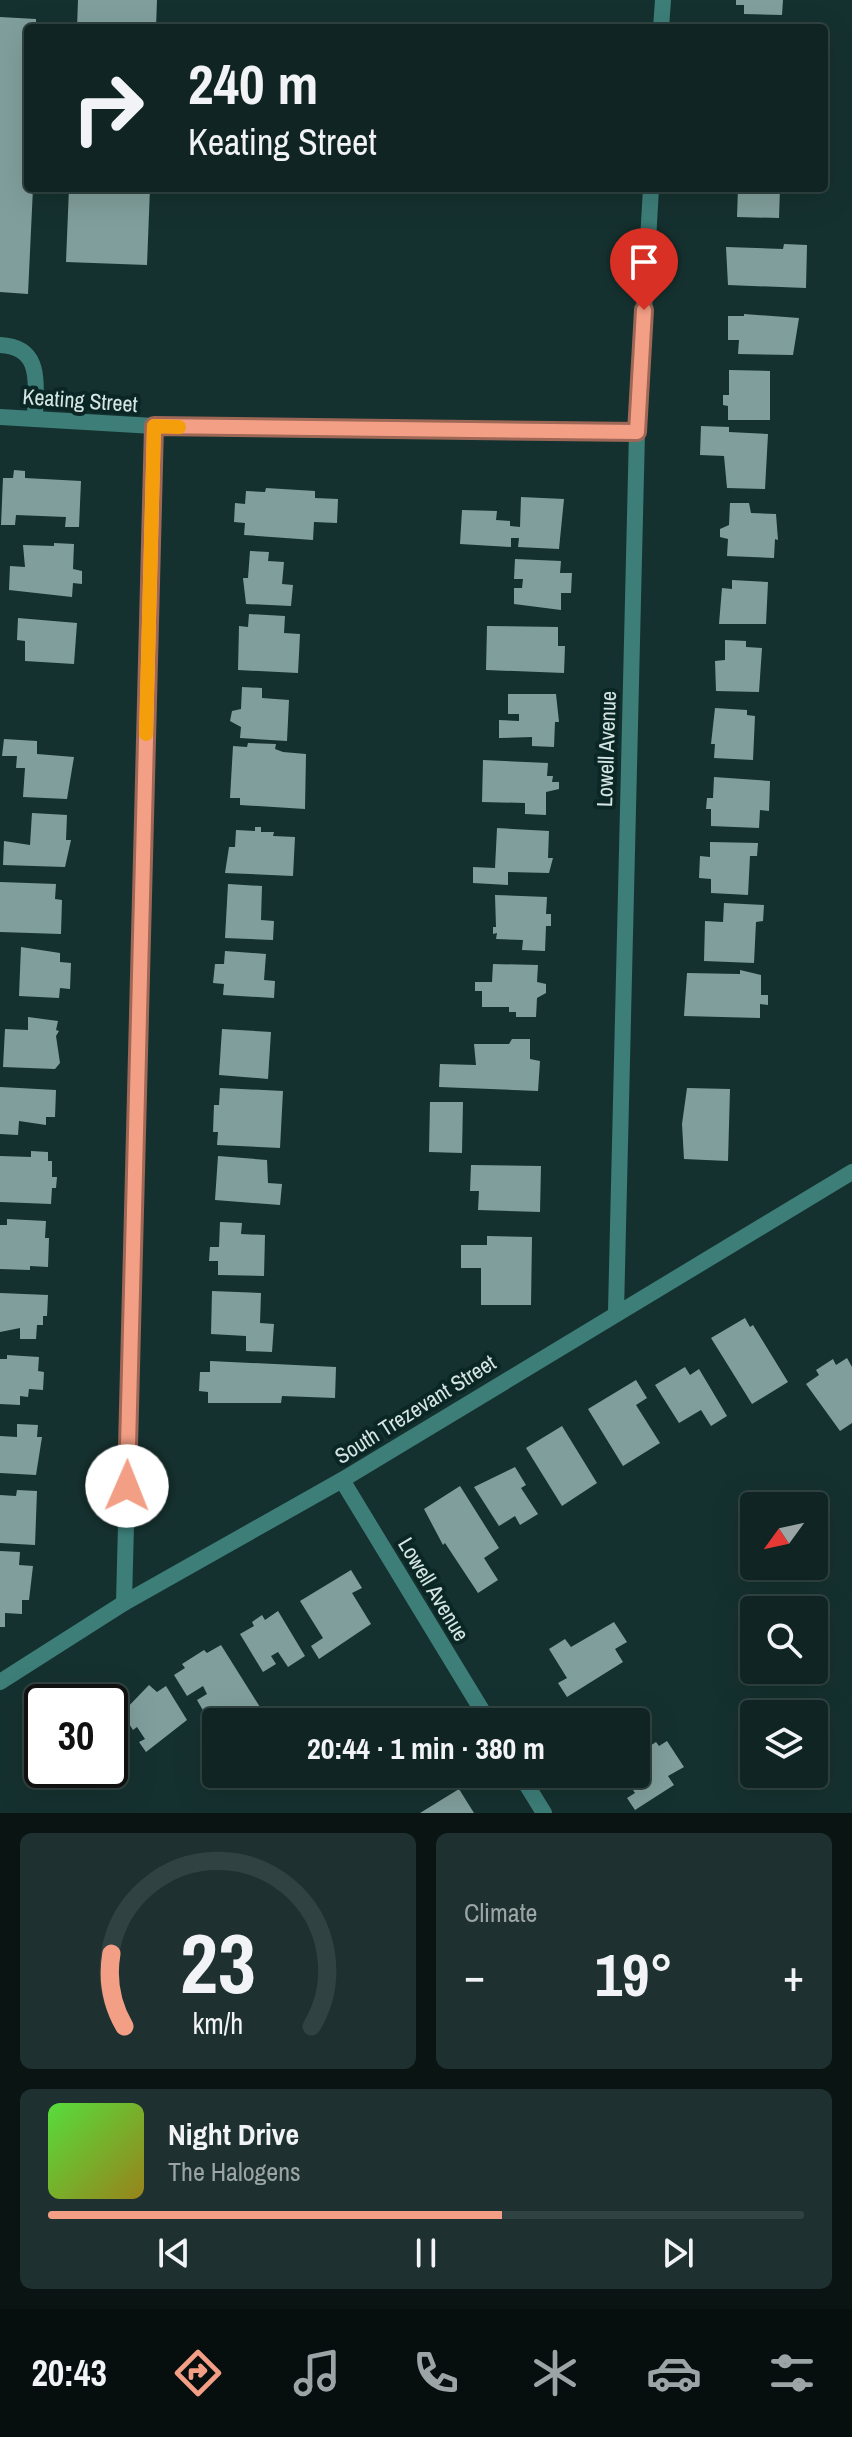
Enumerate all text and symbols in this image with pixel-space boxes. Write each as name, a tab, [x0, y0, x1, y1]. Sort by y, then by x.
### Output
text: 240 m	[188, 46, 318, 121]
icon: right	[56, 56, 160, 160]
text: Keating Street	[188, 118, 377, 166]
pin	[610, 228, 678, 310]
icon: arrive	[622, 240, 666, 284]
street label: Keating Street	[21, 381, 139, 419]
street label: Lowell Avenue	[589, 690, 623, 808]
street label: South Trezevant Street	[329, 1347, 501, 1471]
position arrow	[85, 1444, 169, 1528]
north arrow	[740, 1492, 828, 1580]
map controls	[740, 1492, 828, 1788]
street label: Lowell Avenue	[391, 1532, 477, 1646]
button: search	[740, 1596, 828, 1684]
speed limit sign: 30	[24, 1684, 128, 1788]
button: layers	[740, 1700, 828, 1788]
text: 20:44 · 1 min · 380 m	[307, 1728, 545, 1768]
text: Climate	[464, 1895, 537, 1930]
text: 23	[180, 1907, 256, 2019]
text: 19°	[595, 1934, 673, 2015]
text: −	[464, 1945, 485, 2005]
text: +	[783, 1945, 804, 2005]
text: km/h	[193, 2004, 243, 2043]
text: Night Drive	[168, 2114, 299, 2154]
text: The Halogens	[168, 2154, 301, 2189]
icon: previous	[152, 2231, 196, 2275]
icon: pause	[404, 2231, 448, 2275]
icon: next	[656, 2231, 700, 2275]
icon: directions	[170, 2345, 226, 2401]
icon: music	[289, 2345, 345, 2401]
icon: phone	[408, 2345, 464, 2401]
icon: climate	[527, 2345, 583, 2401]
icon: car	[646, 2345, 702, 2401]
icon: filters	[764, 2345, 820, 2401]
text: 20:43	[31, 2349, 107, 2397]

